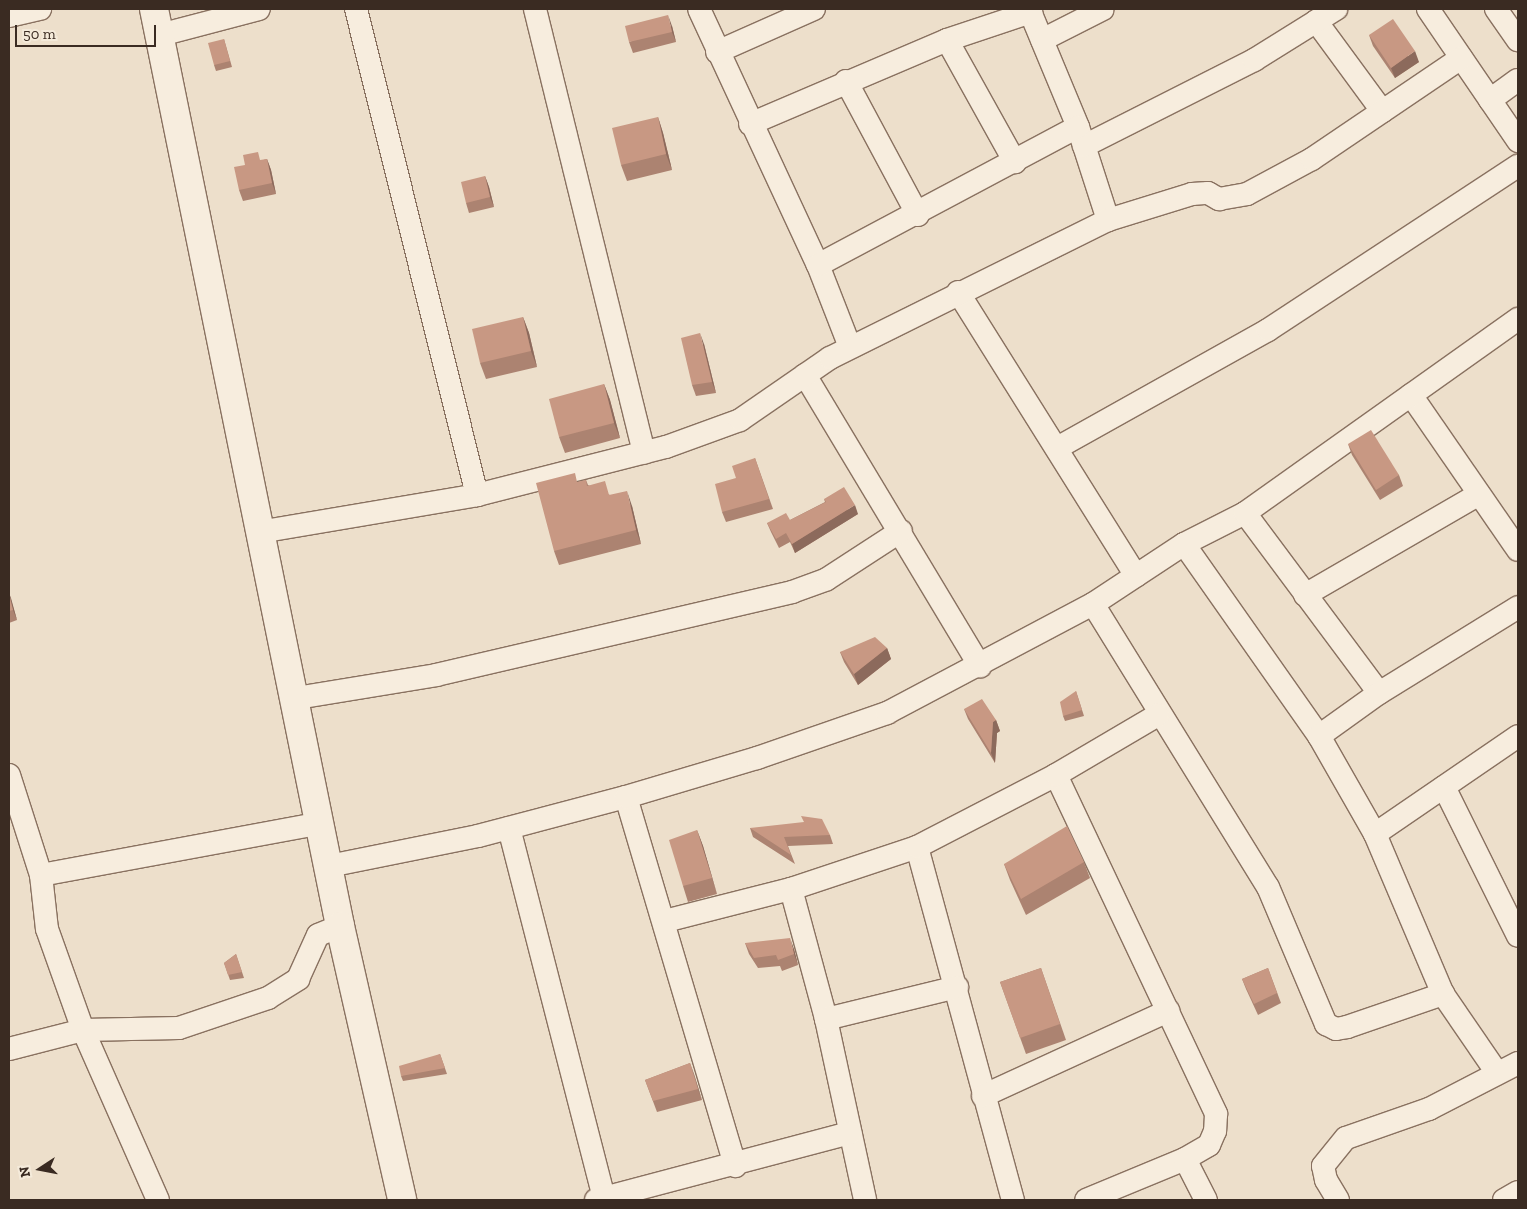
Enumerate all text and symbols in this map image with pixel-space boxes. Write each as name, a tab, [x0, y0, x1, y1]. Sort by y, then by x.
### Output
scale bar	[18, 15, 159, 47]
text: 50 m	[23, 25, 56, 43]
north arrow	[15, 1144, 65, 1194]
text: N	[15, 1165, 34, 1179]

